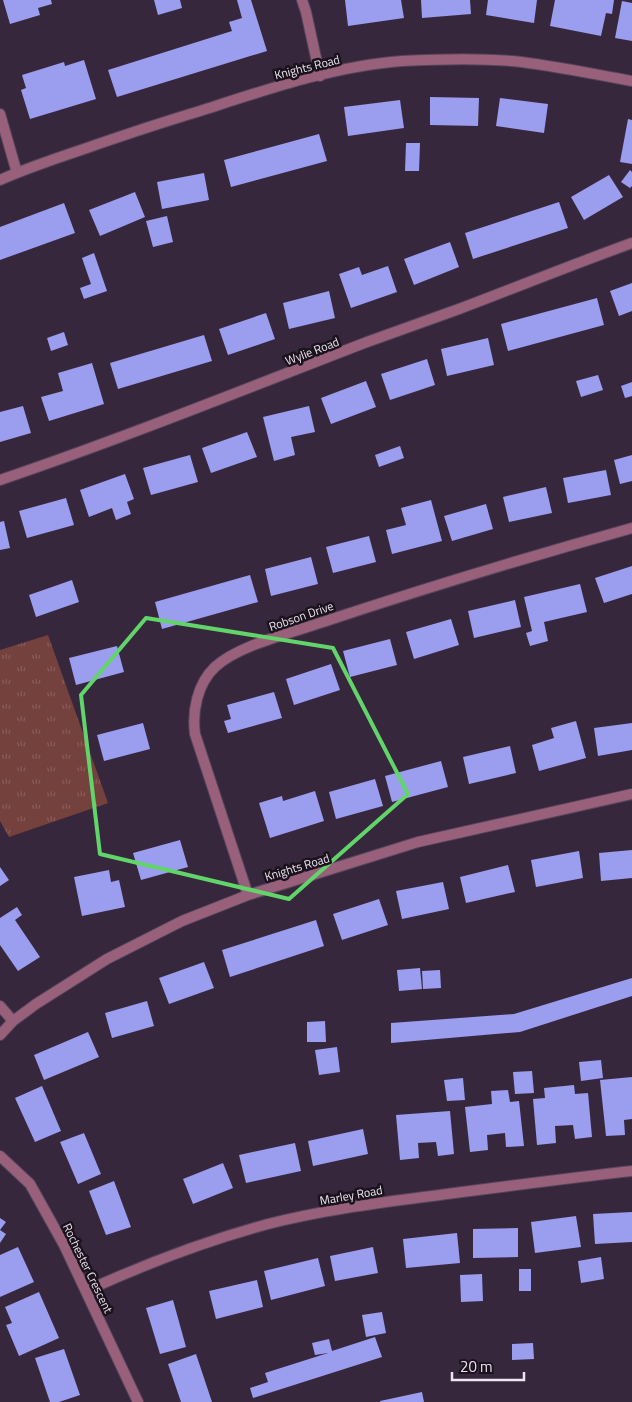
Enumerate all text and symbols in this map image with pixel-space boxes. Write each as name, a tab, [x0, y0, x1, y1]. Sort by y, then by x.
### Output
street label: Knights Road	[272, 50, 342, 84]
street label: Wylie Road	[282, 332, 342, 370]
street label: Robson Drive	[266, 596, 336, 636]
street label: Knights Road	[262, 848, 332, 886]
street label: Marley Road	[318, 1180, 384, 1210]
street label: Rochester Crescent	[58, 1220, 118, 1317]
scale bar	[452, 1350, 524, 1382]
text: 20 m	[460, 1355, 493, 1378]

